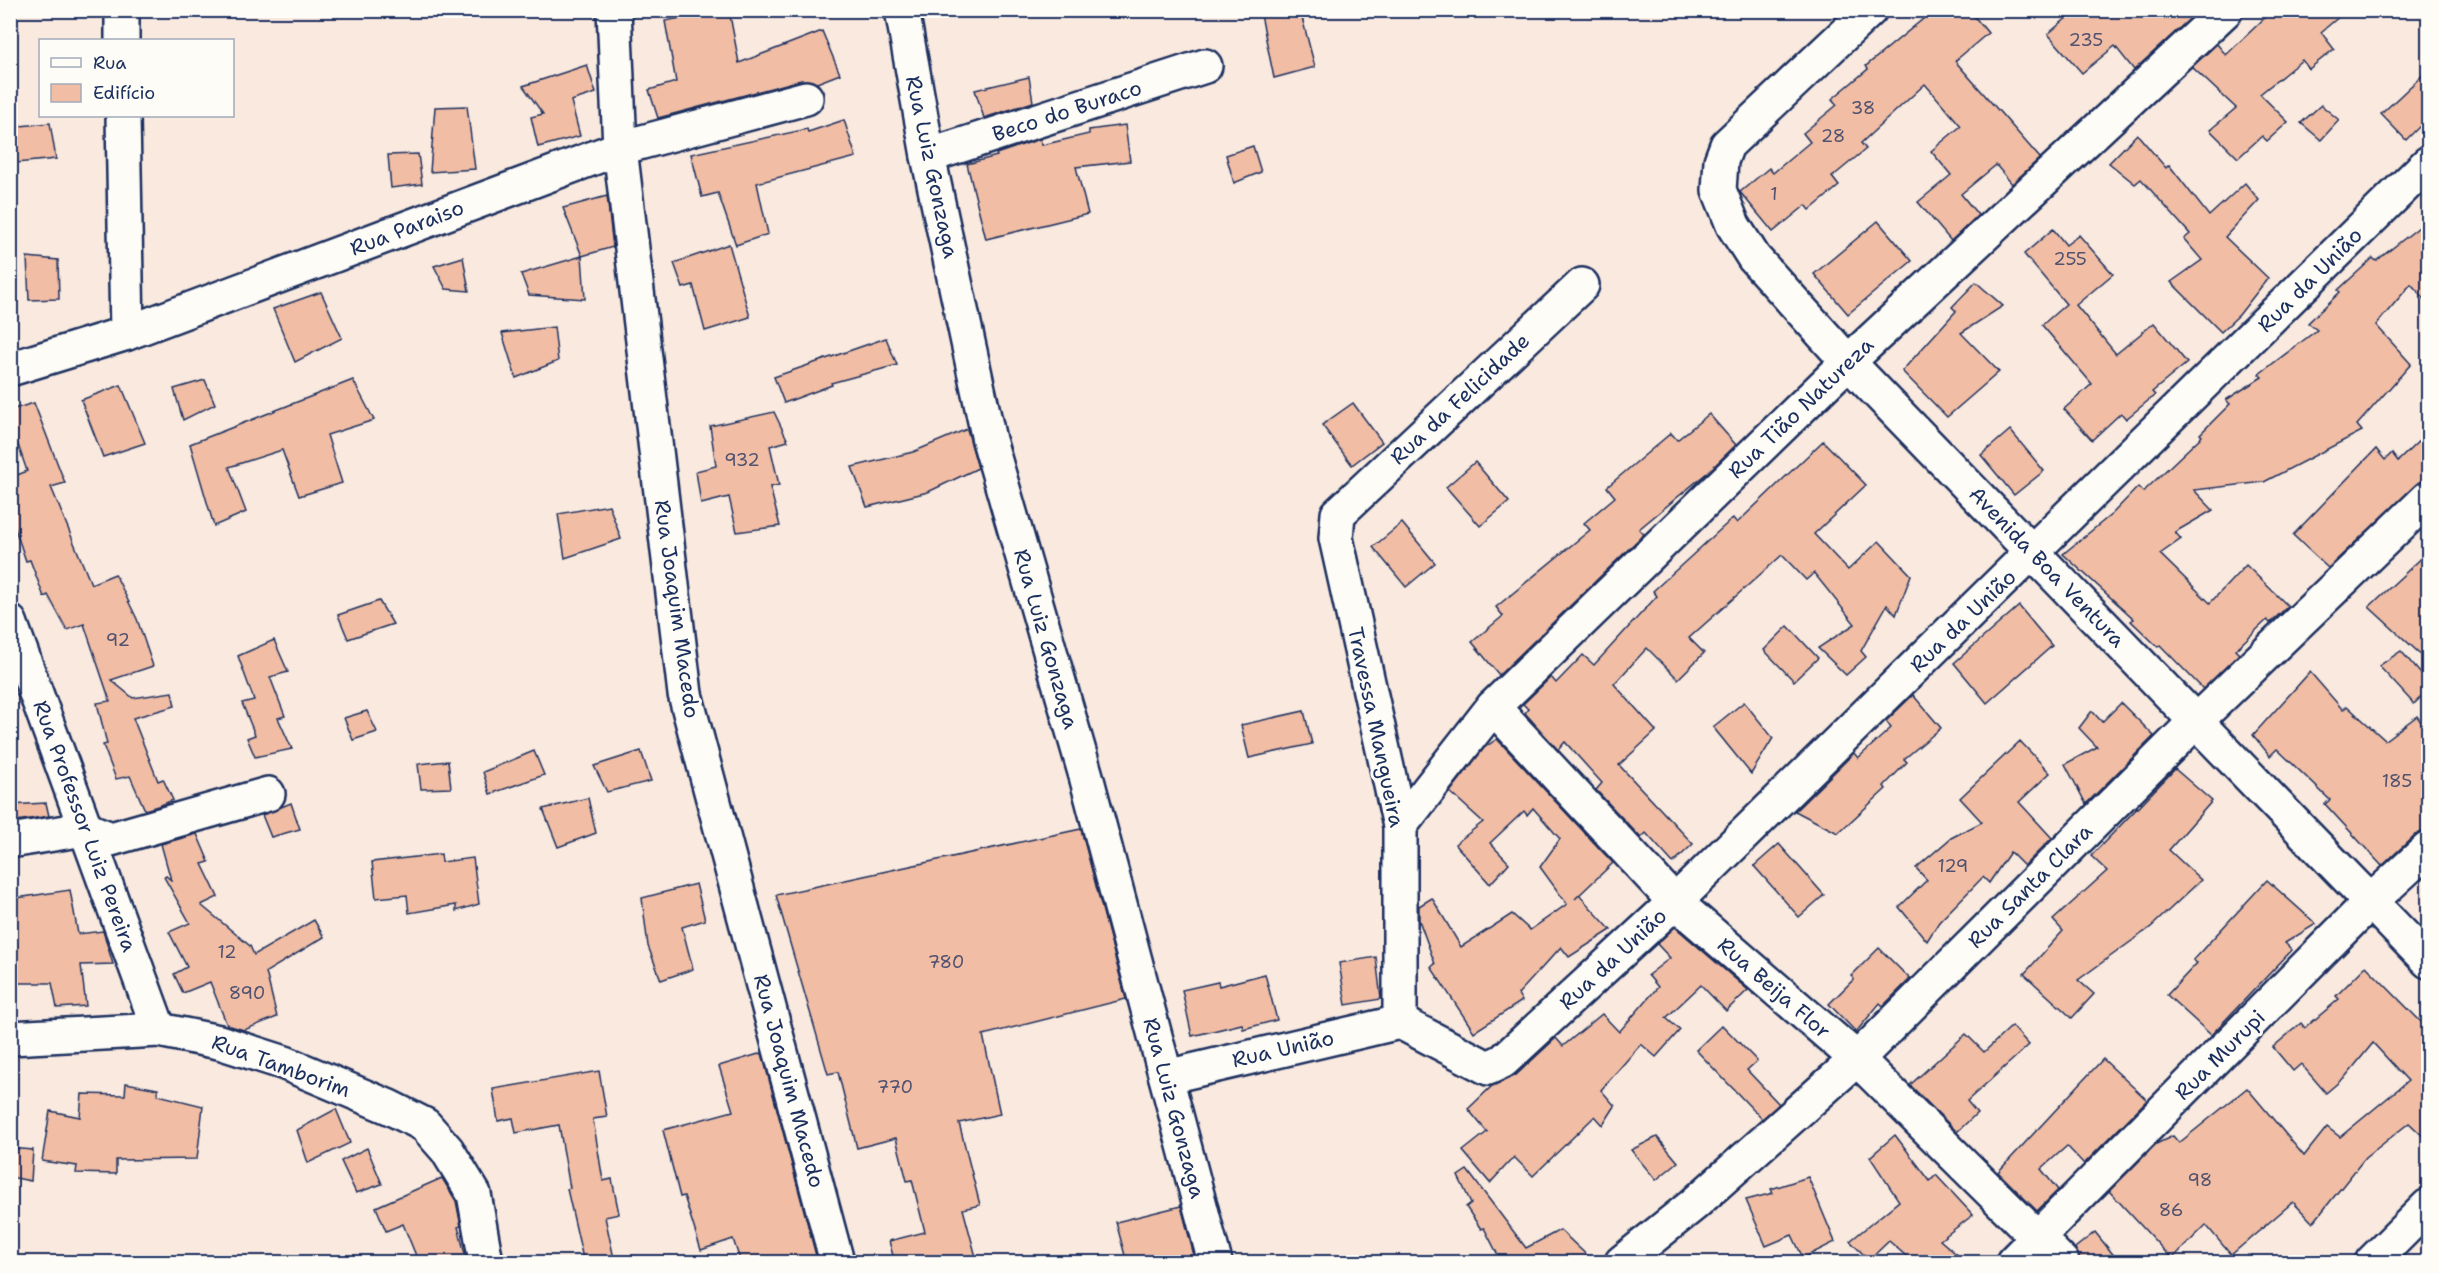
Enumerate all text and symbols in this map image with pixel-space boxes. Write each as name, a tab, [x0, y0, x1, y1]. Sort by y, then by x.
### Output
house number: 235	[2069, 28, 2103, 52]
legend	[39, 39, 234, 117]
text: Rua	[93, 51, 126, 75]
street label: Rua Luiz Gonzaga	[899, 73, 965, 261]
street label: Beco do Buraco	[989, 74, 1145, 148]
text: Edifício	[93, 81, 155, 105]
house number: 38	[1851, 96, 1875, 120]
house number: 28	[1821, 124, 1845, 148]
house number: 1	[1770, 182, 1778, 206]
street label: Rua Paraiso	[346, 193, 468, 263]
street label: Rua da União	[2251, 221, 2369, 339]
house number: 255	[2053, 247, 2087, 271]
street label: Rua da Felicidade	[1384, 327, 1536, 471]
street label: Rua Tião Natureza	[1722, 331, 1880, 485]
house number: 932	[724, 448, 760, 472]
street label: Avenida Boa Ventura	[1963, 480, 2131, 654]
street label: Rua Joaquim Macedo	[648, 498, 706, 720]
street label: Rua Luiz Gonzaga	[1007, 546, 1085, 732]
street label: Rua da União	[1904, 563, 2022, 679]
street label: Travessa Mangueira	[1341, 624, 1411, 830]
house number: 92	[106, 628, 130, 652]
street label: Rua Professor Luiz Pereira	[26, 696, 144, 956]
house number: 185	[2382, 769, 2412, 793]
street label: Rua Santa Clara	[1962, 818, 2098, 954]
house number: 129	[1938, 854, 1968, 878]
street label: Rua da União	[1553, 902, 1673, 1016]
street label: Rua Beija Flor	[1711, 931, 1837, 1045]
house number: 12	[217, 940, 237, 964]
house number: 780	[928, 950, 964, 974]
street label: Rua Joaquim Macedo	[747, 971, 831, 1191]
house number: 890	[229, 981, 265, 1005]
street label: Rua Murupi	[2169, 1004, 2271, 1106]
street label: Rua Luiz Gonzaga	[1136, 1015, 1212, 1201]
street label: Rua União	[1229, 1024, 1337, 1074]
street label: Rua Tamborim	[208, 1028, 354, 1104]
house number: 770	[877, 1075, 913, 1099]
house number: 98	[2188, 1168, 2212, 1192]
house number: 86	[2159, 1198, 2183, 1222]

